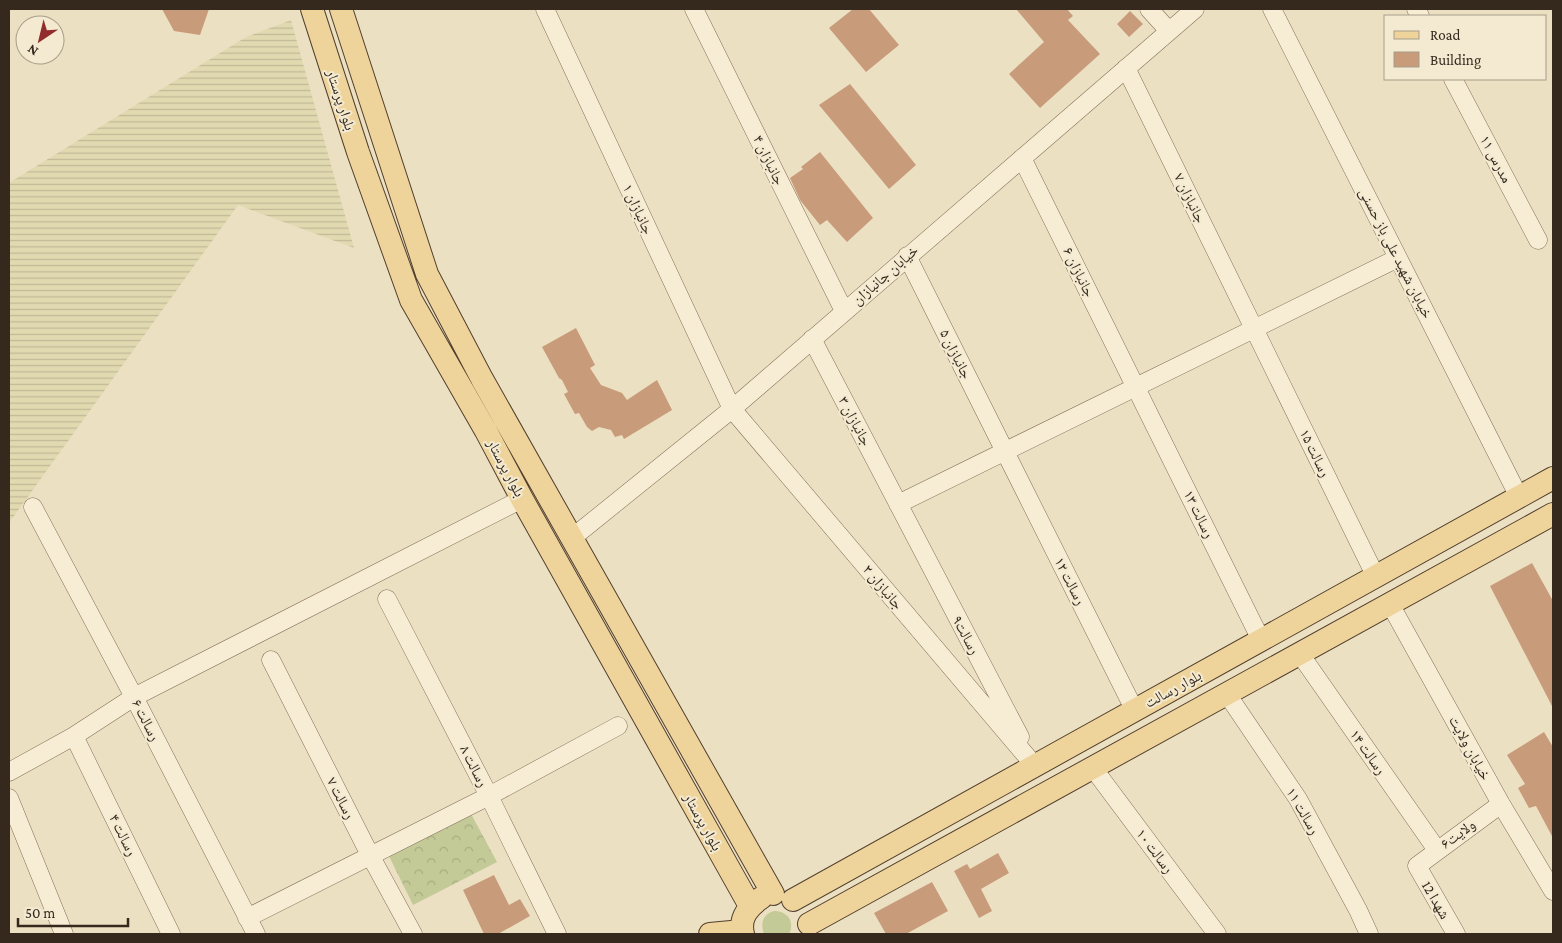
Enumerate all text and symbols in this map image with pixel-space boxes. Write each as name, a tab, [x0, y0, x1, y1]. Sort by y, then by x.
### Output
north arrow	[15, 15, 65, 65]
legend	[1384, 15, 1547, 80]
text: Road	[1430, 27, 1461, 43]
text: N	[24, 41, 41, 60]
text: Building	[1430, 52, 1481, 69]
street label: بلوار پرستار	[322, 67, 358, 133]
street label: جانبازان ۴	[748, 133, 788, 189]
street label: مدرس ۱۱	[1475, 133, 1515, 186]
street label: جانبازان ۷	[1169, 171, 1209, 227]
street label: جانبازان ۱	[618, 181, 657, 238]
street label: خیابان شهید علی باز حسنی	[1354, 185, 1436, 322]
street label: خیابان جانبازان	[849, 242, 923, 309]
street label: جانبازان ۶	[1058, 245, 1098, 301]
street label: جانبازان ۵	[935, 327, 975, 383]
street label: جانبازان ۳	[834, 394, 875, 450]
street label: رسالت ۱۵	[1296, 426, 1334, 480]
street label: بلوار پرستار	[483, 436, 528, 500]
street label: رسالت ۱۳	[1180, 487, 1218, 541]
street label: رسالت ۱۲	[1050, 555, 1089, 608]
street label: جانبازان ۲	[858, 561, 907, 614]
street label: رسالت۹	[948, 613, 983, 658]
street label: بلوار رسالت	[1142, 667, 1204, 712]
street label: رسالت ۶	[128, 697, 163, 744]
street label: خیابان ولایت	[1444, 713, 1494, 784]
street label: رسالت ۱۴	[1346, 726, 1389, 778]
street label: رسالت ۸	[456, 743, 491, 790]
street label: رسالت ۷	[323, 775, 358, 822]
street label: رسالت ۱۱	[1282, 785, 1323, 838]
street label: بلوار پرستار	[679, 790, 725, 854]
street label: رسالت ۴	[105, 812, 140, 859]
street label: ولایت۶	[1438, 816, 1479, 853]
street label: رسالت ۱۰	[1132, 826, 1177, 877]
street label: شهدا 12	[1418, 878, 1453, 922]
scale bar	[18, 896, 128, 928]
text: 50 m	[25, 905, 55, 921]

